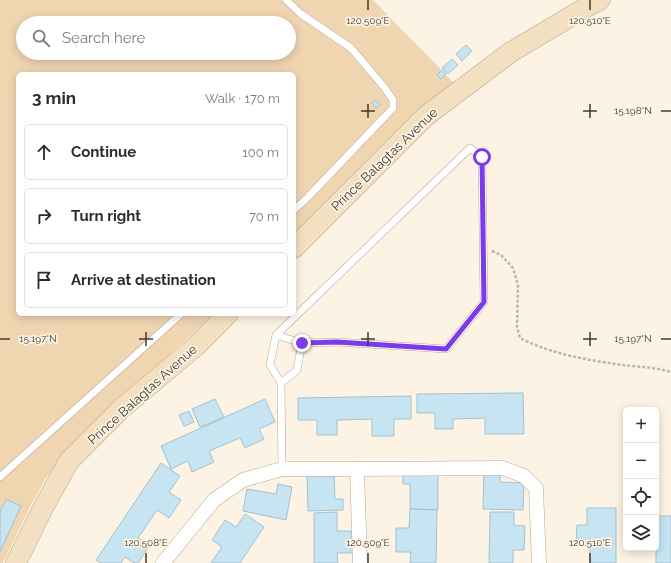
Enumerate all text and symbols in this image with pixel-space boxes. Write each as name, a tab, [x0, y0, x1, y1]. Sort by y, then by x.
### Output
text: 120.509°E	[346, 15, 390, 26]
text: 120.510°E	[569, 15, 611, 26]
search box	[16, 16, 296, 60]
icon: search	[30, 27, 52, 49]
text: Search here	[62, 29, 145, 47]
text: 3 min	[32, 88, 76, 108]
text: Walk · 170 m	[205, 91, 280, 106]
street label: Prince Balagtas Avenue	[328, 104, 441, 214]
text: 15.198°N	[614, 105, 652, 116]
icon: ahead	[33, 141, 55, 163]
text: Continue	[71, 143, 136, 161]
text: 100 m	[242, 145, 279, 160]
route start	[473, 148, 491, 166]
icon: right	[33, 205, 55, 227]
text: Turn right	[71, 207, 141, 225]
text: 70 m	[249, 209, 279, 224]
icon: arrive	[33, 269, 55, 291]
text: Arrive at destination	[71, 271, 216, 289]
text: 15.197°N	[19, 333, 57, 344]
text: 15.197°N	[614, 333, 652, 344]
route end	[293, 334, 311, 352]
street label: Prince Balagtas Avenue	[85, 341, 200, 447]
map controls	[623, 407, 659, 551]
button: +	[623, 407, 659, 443]
button: −	[623, 443, 659, 479]
button: locate	[623, 479, 659, 515]
button: layers	[623, 515, 659, 551]
text: 120.508°E	[124, 537, 168, 548]
text: 120.509°E	[346, 537, 390, 548]
text: 120.510°E	[569, 537, 611, 548]

